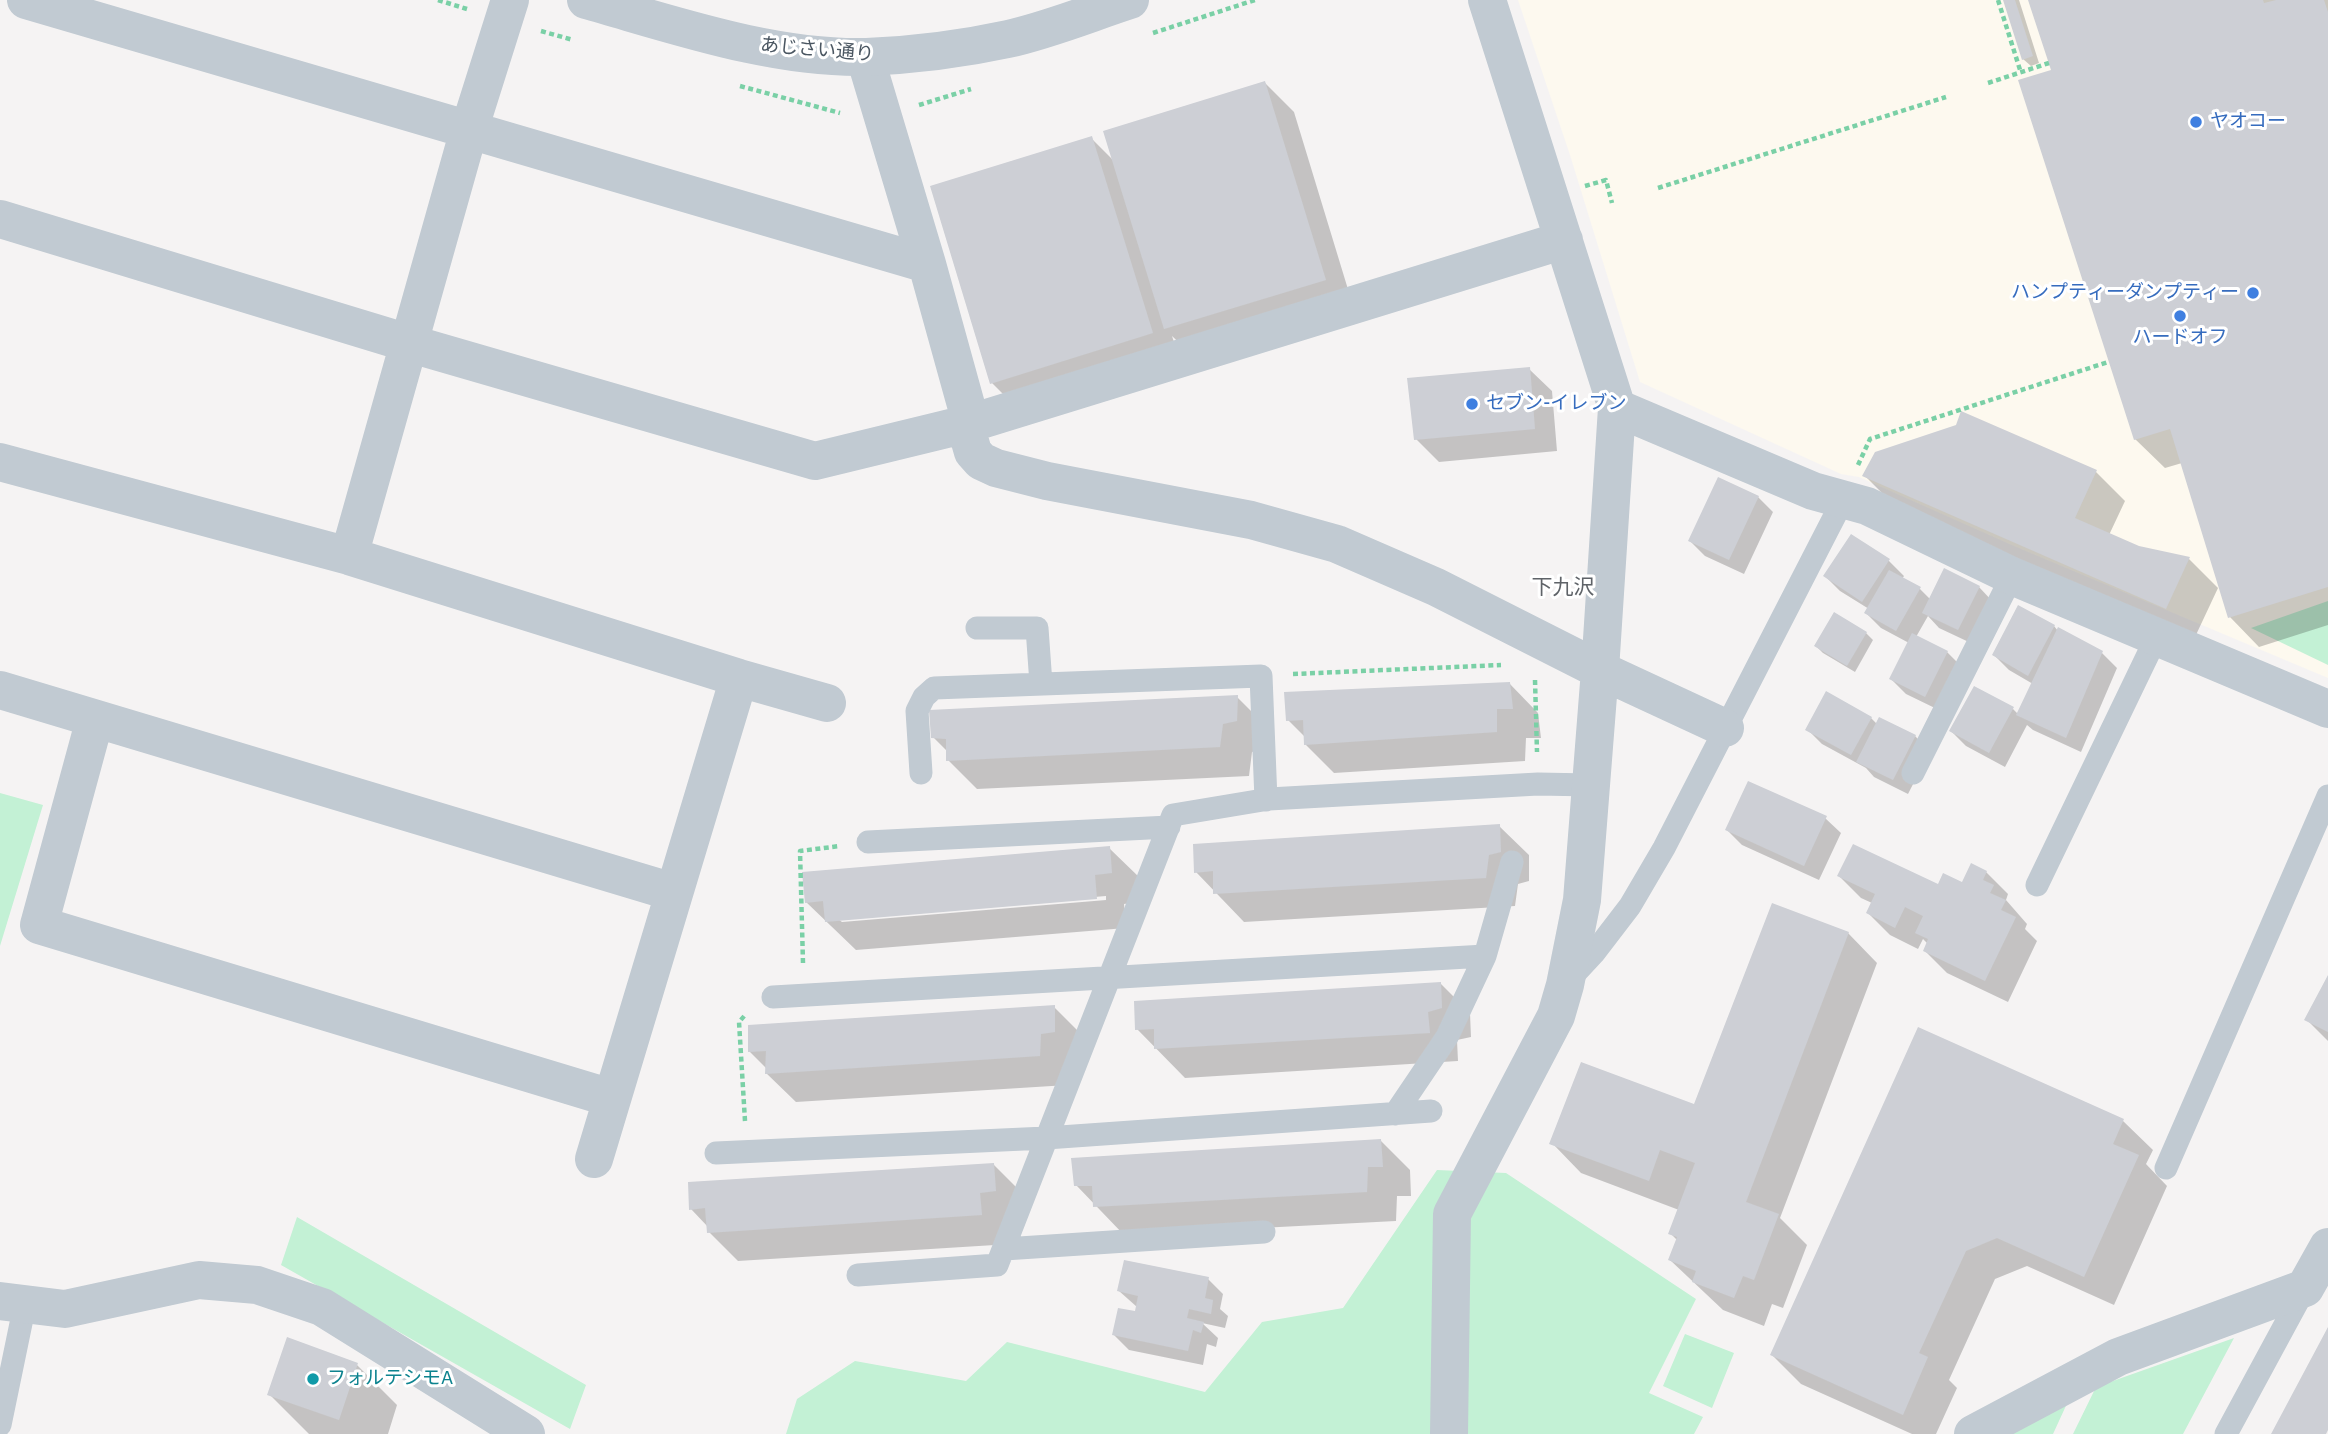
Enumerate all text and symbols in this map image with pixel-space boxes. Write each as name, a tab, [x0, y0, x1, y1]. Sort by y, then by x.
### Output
street label: あじさい通り	[759, 34, 875, 66]
place label: ヤオコー	[2210, 111, 2286, 133]
marker: ヤオコー	[2188, 114, 2204, 130]
place label: ハンプティーダンプティー	[2011, 282, 2239, 304]
marker: ハンプティーダンプティー	[2245, 285, 2261, 301]
marker: ハードオフ	[2172, 308, 2188, 324]
place label: ハードオフ	[2133, 327, 2227, 349]
place label: セブン-イレブン	[1486, 393, 1627, 415]
marker: セブン-イレブン	[1464, 396, 1480, 412]
district label: 下九沢	[1532, 575, 1594, 601]
place label: フォルテシモA	[327, 1368, 453, 1390]
marker: フォルテシモA	[305, 1371, 321, 1387]

